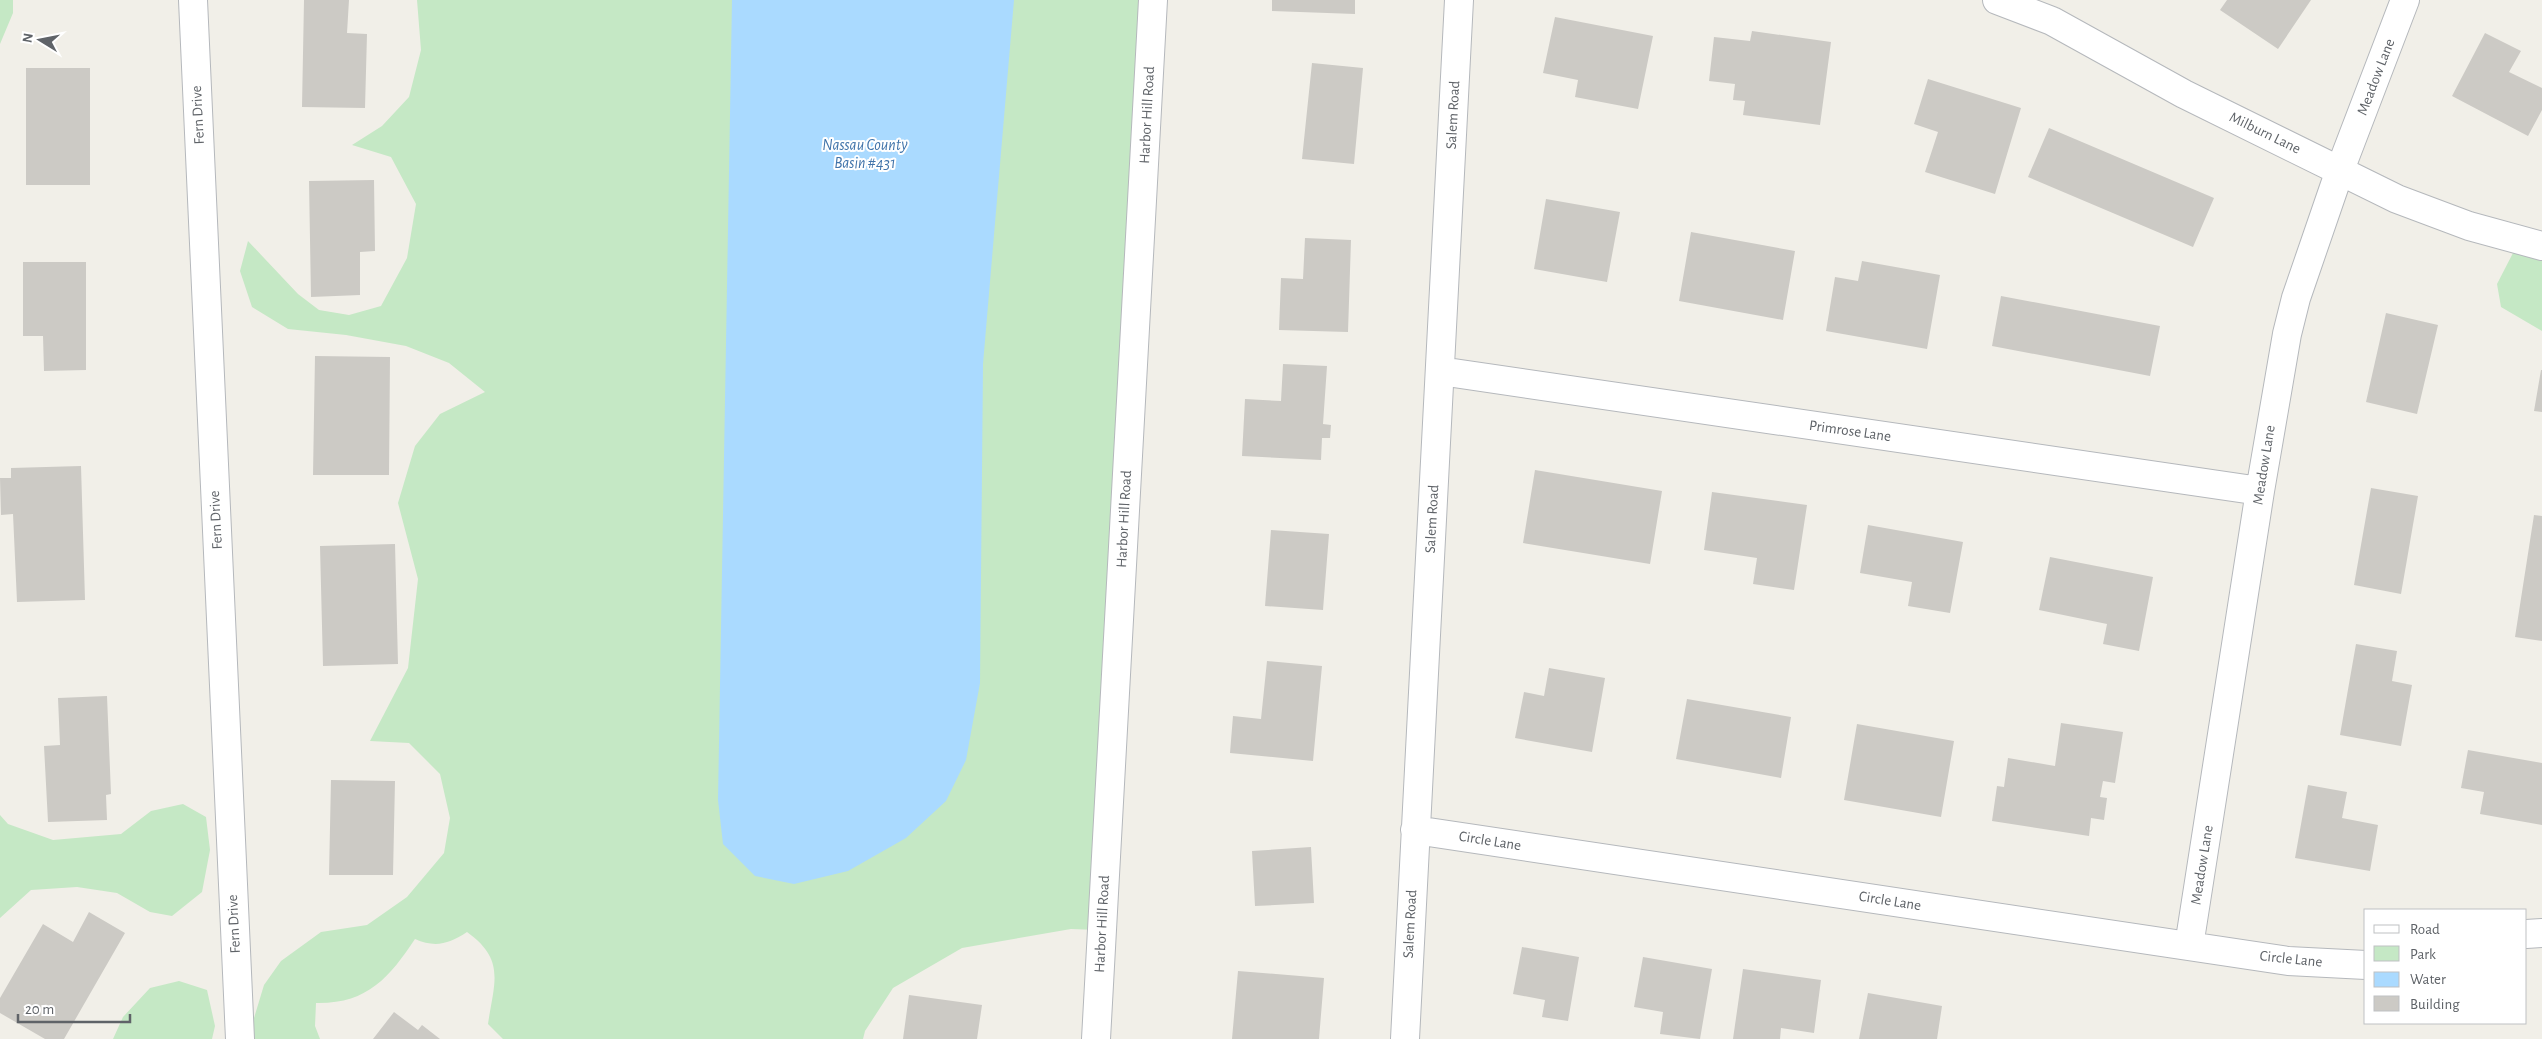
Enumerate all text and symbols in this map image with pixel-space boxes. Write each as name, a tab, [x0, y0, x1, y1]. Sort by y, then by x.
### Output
north arrow	[15, 15, 65, 65]
text: N	[20, 32, 36, 44]
street label: Meadow Lane	[2355, 37, 2397, 117]
street label: Harbor Hill Road	[1137, 66, 1157, 164]
street label: Salem Road	[1444, 80, 1462, 150]
street label: Fern Drive	[189, 85, 207, 145]
street label: Milburn Lane	[2227, 109, 2303, 157]
water label: Nassau County Basin #431	[822, 137, 908, 171]
street label: Primrose Lane	[1808, 418, 1892, 444]
street label: Meadow Lane	[2250, 424, 2278, 506]
street label: Harbor Hill Road	[1114, 470, 1134, 568]
street label: Salem Road	[1423, 484, 1441, 554]
street label: Fern Drive	[207, 490, 225, 550]
street label: Meadow Lane	[2188, 824, 2216, 906]
street label: Circle Lane	[1458, 829, 1522, 853]
street label: Harbor Hill Road	[1092, 875, 1112, 973]
street label: Salem Road	[1401, 889, 1419, 959]
street label: Circle Lane	[1858, 889, 1922, 913]
street label: Fern Drive	[225, 894, 243, 954]
legend	[2364, 909, 2527, 1024]
text: Road	[2410, 922, 2440, 937]
text: Park	[2410, 947, 2436, 962]
street label: Circle Lane	[2259, 948, 2323, 970]
text: Water	[2410, 972, 2446, 987]
scale bar	[18, 992, 130, 1024]
text: Building	[2410, 997, 2460, 1012]
text: 20 m	[25, 1002, 54, 1017]

